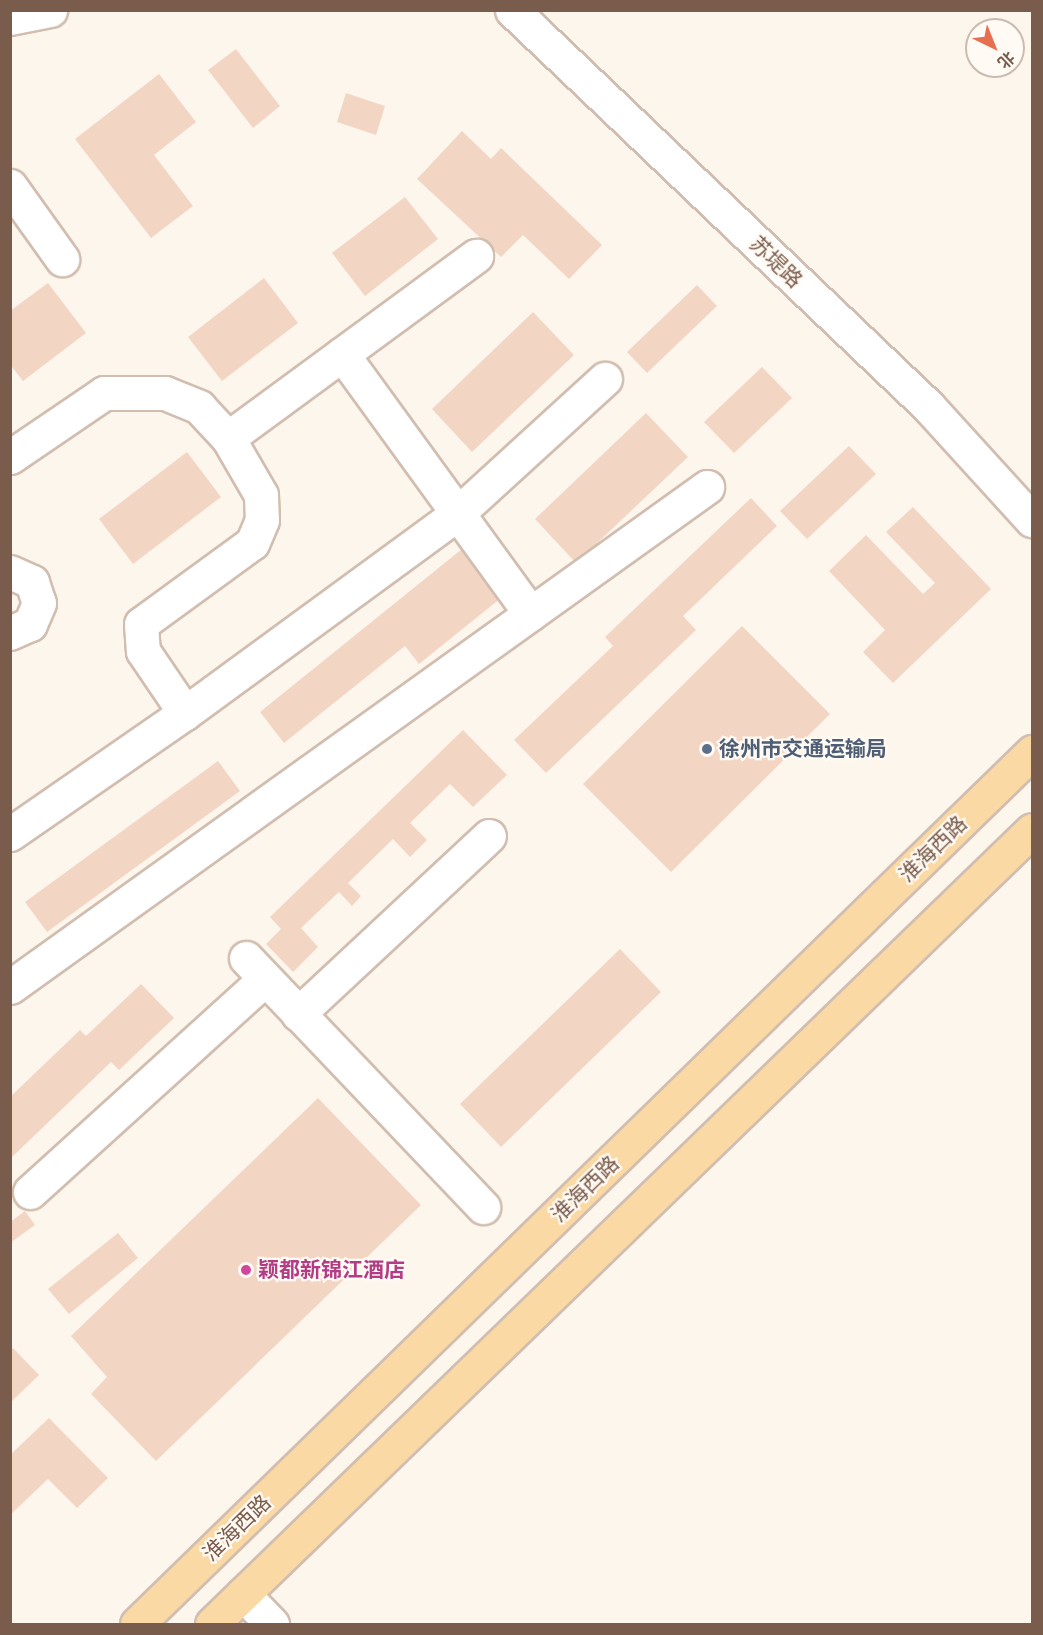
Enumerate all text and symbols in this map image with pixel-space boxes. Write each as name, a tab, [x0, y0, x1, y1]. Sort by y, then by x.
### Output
north arrow	[965, 18, 1025, 78]
text: 北	[994, 48, 1019, 72]
street label: 苏堤路	[745, 231, 807, 293]
place label: 徐州市交通运输局	[719, 736, 887, 762]
marker: 徐州市交通运输局	[700, 742, 714, 756]
street label: 淮海西路	[894, 811, 972, 887]
street label: 淮海西路	[546, 1151, 624, 1227]
place label: 颖都新锦江酒店	[258, 1257, 405, 1283]
marker: 颖都新锦江酒店	[239, 1263, 253, 1277]
street label: 淮海西路	[198, 1490, 276, 1566]

